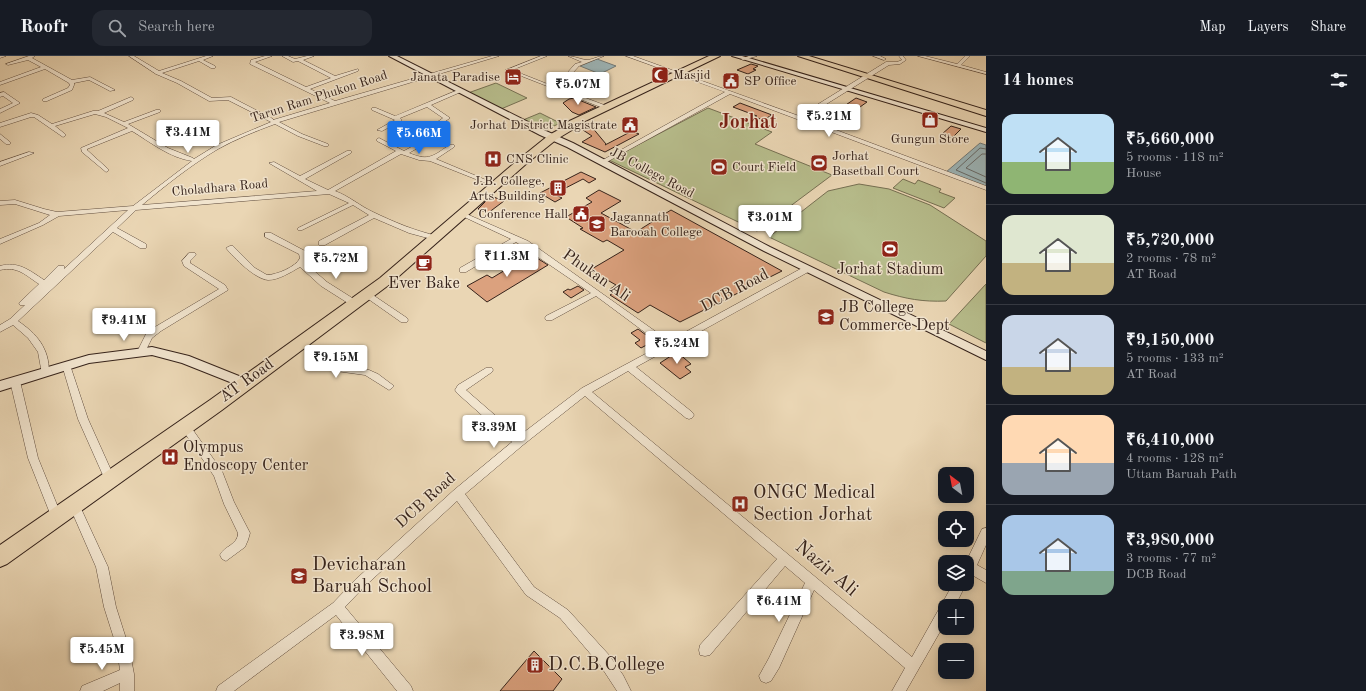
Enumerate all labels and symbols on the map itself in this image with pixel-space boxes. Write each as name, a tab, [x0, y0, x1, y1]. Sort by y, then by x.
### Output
mosque icon: Masjid	[650, 65, 670, 85]
hotel icon: Janata Paradise	[503, 67, 523, 87]
street label: Tarun Ram Phukon Road	[249, 69, 389, 125]
place label: Masjid	[673, 69, 711, 82]
place label: Janata Paradise	[410, 71, 500, 84]
public building icon: SP Office	[721, 71, 741, 91]
pin: ₹5.07M	[545, 72, 611, 106]
place label: SP Office	[744, 75, 796, 88]
pin: ₹5.21M	[796, 104, 862, 138]
shop icon: Gungun Store	[920, 110, 940, 130]
district label: Jorhat	[719, 113, 777, 133]
public building icon: Jorhat District Magistrate	[620, 115, 640, 135]
place label: Jorhat District Magistrate	[470, 119, 617, 132]
pin: ₹3.41M	[155, 120, 221, 154]
pin: ₹5.66M	[386, 121, 452, 155]
place label: Gungun Store	[891, 133, 969, 146]
street label: JB College Road	[608, 145, 696, 201]
hospital icon: CNS Clinic	[483, 149, 503, 169]
place label: Jorhat Basetball Court	[832, 150, 920, 178]
place label: CNS Clinic	[506, 153, 569, 166]
sports icon: Jorhat Basetball Court	[809, 153, 829, 173]
sports icon: Court Field	[709, 157, 729, 177]
place label: Court Field	[732, 161, 796, 174]
place label: J.B. College, Arts Building	[469, 175, 545, 203]
street label: Choladhara Road	[171, 177, 269, 199]
building icon: J.B. College, Arts Building	[548, 178, 568, 198]
public building icon: Conference Hall	[571, 204, 591, 224]
pin: ₹3.01M	[737, 205, 803, 239]
place label: Conference Hall	[478, 208, 568, 221]
place label: Jagannath Barooah College	[610, 211, 702, 239]
school or university icon: Jagannath Barooah College	[587, 214, 607, 234]
sports icon: Jorhat Stadium	[880, 239, 900, 259]
pin: ₹11.3M	[474, 244, 540, 278]
pin: ₹5.72M	[303, 246, 369, 280]
street label: Phukan Ali	[559, 247, 633, 305]
cafe icon: Ever Bake	[414, 253, 434, 273]
place label: Jorhat Stadium	[836, 262, 944, 278]
street label: DCB Road	[698, 266, 772, 316]
place label: Ever Bake	[388, 276, 460, 292]
place label: JB College Commerce Dept	[839, 300, 950, 334]
school or university icon: JB College Commerce Dept	[816, 307, 836, 327]
pin: ₹9.41M	[91, 308, 157, 342]
pin: ₹5.24M	[644, 331, 710, 365]
pin: ₹9.15M	[303, 345, 369, 379]
street label: AT Road	[217, 356, 277, 406]
pin: ₹3.39M	[461, 415, 527, 449]
place label: Olympus Endoscopy Center	[183, 440, 309, 474]
hospital icon: Olympus Endoscopy Center	[160, 447, 180, 467]
north arrow	[938, 467, 974, 503]
street label: DCB Road	[393, 470, 459, 532]
place label: ONGC Medical Section Jorhat	[753, 484, 875, 525]
hospital icon: ONGC Medical Section Jorhat	[730, 494, 750, 514]
street label: Nazir Ali	[791, 537, 861, 601]
place label: Devicharan Baruah School	[312, 556, 432, 597]
school or university icon: Devicharan Baruah School	[289, 566, 309, 586]
pin: ₹6.41M	[746, 589, 812, 623]
pin: ₹3.98M	[329, 623, 395, 657]
pin: ₹5.45M	[69, 637, 135, 671]
building icon: D.C.B.College	[525, 655, 545, 675]
place label: D.C.B.College	[548, 656, 665, 675]

